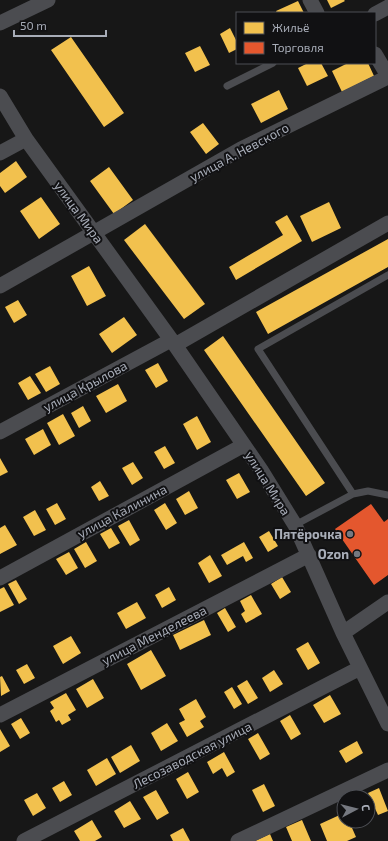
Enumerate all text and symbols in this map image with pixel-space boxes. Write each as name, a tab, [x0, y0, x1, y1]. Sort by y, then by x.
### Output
scale bar	[14, 12, 106, 38]
legend	[236, 12, 376, 64]
text: 50 m	[20, 18, 47, 32]
text: Жильё	[272, 20, 309, 34]
text: Торговля	[272, 40, 324, 54]
street label: улица А. Невского	[187, 119, 291, 185]
street label: улица Мира	[51, 178, 107, 246]
street label: улица Крылова	[40, 357, 130, 415]
street label: улица Мира	[242, 448, 294, 518]
street label: улица Калинина	[75, 481, 169, 541]
place label: Пятёрочка	[274, 526, 342, 542]
marker: Пятёрочка	[345, 529, 355, 539]
place label: Ozon	[318, 546, 349, 562]
marker: Ozon	[352, 549, 362, 559]
street label: улица Менделеева	[99, 602, 209, 668]
street label: Лесозаводская улица	[130, 718, 254, 792]
north arrow	[336, 789, 376, 829]
text: С	[360, 804, 373, 812]

